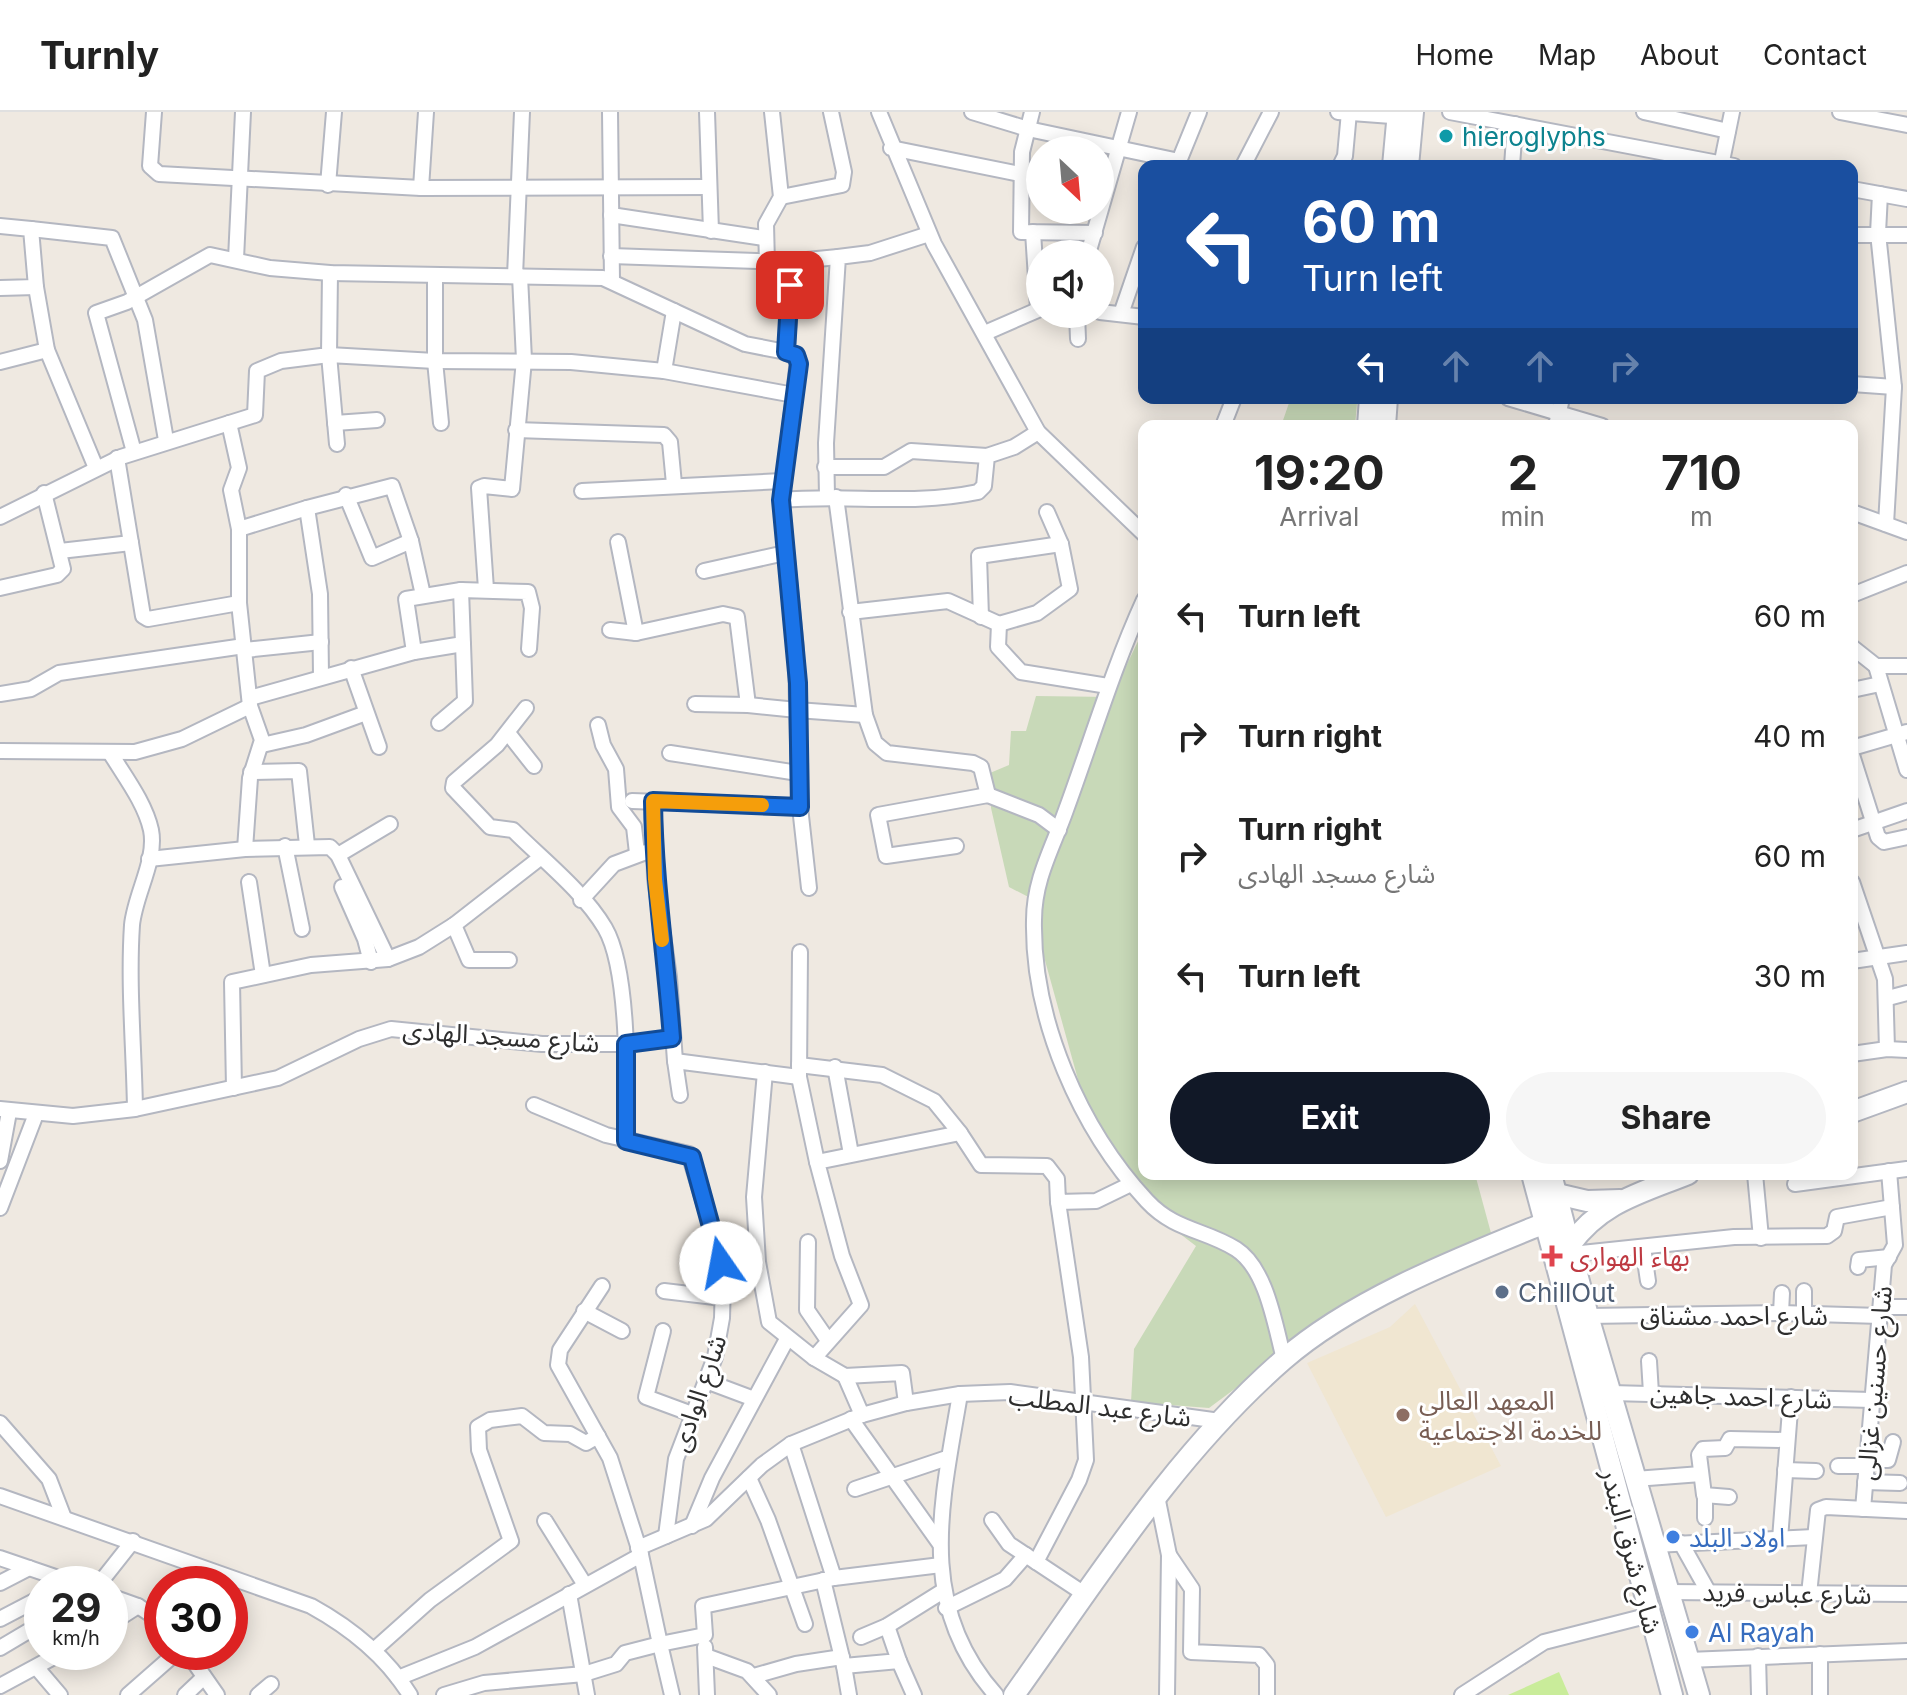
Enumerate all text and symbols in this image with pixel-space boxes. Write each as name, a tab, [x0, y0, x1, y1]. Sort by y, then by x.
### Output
text: Turnly	[40, 32, 159, 78]
text: Home	[1415, 38, 1494, 72]
text: Map	[1538, 38, 1596, 72]
text: About	[1640, 38, 1719, 72]
text: Contact	[1763, 38, 1867, 72]
place label: hieroglyphs	[1462, 121, 1606, 152]
marker: hieroglyphs	[1437, 127, 1455, 145]
north arrow	[1026, 136, 1114, 224]
map controls	[1026, 136, 1114, 328]
text: 60 m	[1302, 188, 1441, 256]
icon: left	[1170, 192, 1274, 296]
button: sound	[1026, 240, 1114, 328]
pin	[756, 251, 824, 319]
text: Turn left	[1302, 256, 1443, 300]
icon: arrive	[768, 263, 812, 307]
icon: left	[1350, 344, 1394, 388]
icon: ahead	[1434, 344, 1478, 388]
icon: ahead	[1518, 344, 1562, 388]
icon: right	[1602, 344, 1646, 388]
text: 19:20	[1254, 443, 1385, 502]
text: 2	[1508, 443, 1538, 502]
text: 710	[1661, 443, 1742, 502]
text: Arrival	[1279, 501, 1359, 532]
text: min	[1501, 501, 1545, 532]
text: m	[1690, 501, 1713, 532]
icon: left	[1170, 594, 1214, 638]
text: Turn left	[1238, 598, 1360, 634]
text: 60 m	[1754, 598, 1826, 634]
icon: right	[1170, 714, 1214, 758]
text: Turn right	[1238, 718, 1382, 754]
text: 40 m	[1753, 718, 1826, 754]
text: Turn right	[1238, 811, 1382, 847]
icon: right	[1170, 834, 1214, 878]
text: 60 m	[1754, 838, 1826, 874]
text: شارع مسجد الهادى	[1238, 858, 1435, 889]
icon: left	[1170, 954, 1214, 998]
text: Turn left	[1238, 958, 1360, 994]
text: 30 m	[1754, 958, 1826, 994]
street label: شارع مسجد الهادى	[401, 1014, 600, 1062]
button: Exit	[1170, 1072, 1490, 1164]
button: Share	[1506, 1072, 1826, 1164]
position arrow	[679, 1221, 763, 1305]
place label: بهاء الهوارى	[1570, 1241, 1690, 1272]
marker: بهاء الهوارى	[1541, 1245, 1563, 1267]
place label: ChillOut	[1518, 1277, 1615, 1308]
marker: ChillOut	[1493, 1283, 1511, 1301]
street label: شارع حسنين غزالى	[1850, 1284, 1902, 1482]
street label: شارع احمد مشناق	[1640, 1300, 1828, 1335]
street label: شارع الوادى	[664, 1330, 736, 1457]
street label: شارع احمد جاهين	[1649, 1377, 1833, 1419]
street label: شارع عبد المطلب	[1006, 1379, 1193, 1437]
place label: المعهد العالى للخدمة الاجتماعية	[1419, 1385, 1602, 1446]
marker: المعهد العالى للخدمة الاجتماعية	[1394, 1406, 1412, 1424]
street label: شارع شرق البندر	[1591, 1464, 1669, 1638]
place label: اولاد البلد	[1689, 1522, 1785, 1553]
marker: اولاد البلد	[1664, 1528, 1682, 1546]
speed limit sign: 30	[144, 1566, 248, 1670]
street label: شارع عباس فريد	[1702, 1576, 1872, 1614]
text: 29	[50, 1583, 102, 1632]
place label: Al Rayah	[1708, 1617, 1815, 1648]
marker: Al Rayah	[1683, 1623, 1701, 1641]
text: km/h	[52, 1626, 100, 1650]

